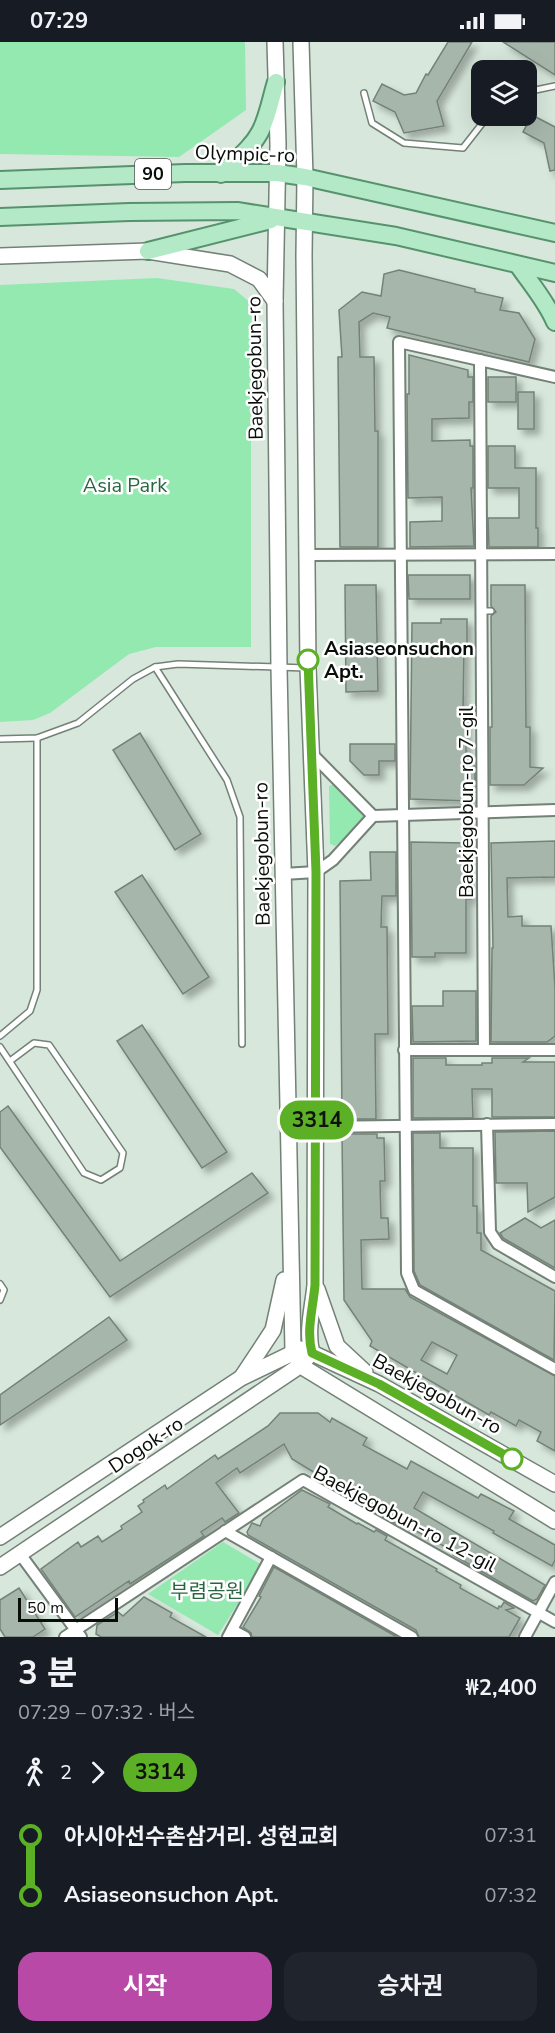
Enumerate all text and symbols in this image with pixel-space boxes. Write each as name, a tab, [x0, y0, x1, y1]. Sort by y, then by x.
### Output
text: 07:29	[30, 6, 88, 36]
map controls	[471, 60, 537, 126]
button: layers	[471, 60, 537, 126]
street label: Olympic-ro	[194, 139, 296, 169]
road number: 90	[135, 159, 171, 189]
street label: Baekjegobun-ro	[240, 296, 270, 440]
park label: Asia Park	[83, 472, 168, 499]
place label: Asiaseonsuchon Apt.	[324, 635, 474, 685]
marker: Asiaseonsuchon Apt.	[297, 649, 319, 671]
street label: Baekjegobun-ro 7-gil	[453, 706, 480, 898]
street label: Baekjegobun-ro	[247, 782, 277, 926]
line badge: 3314	[275, 1100, 359, 1140]
text: 3314	[292, 1106, 342, 1134]
street label: Baekjegobun-ro	[368, 1347, 506, 1441]
street label: Dogok-ro	[103, 1410, 189, 1480]
unlabelled marker	[501, 1448, 523, 1470]
street label: Baekjegobun-ro 12-gil	[309, 1459, 501, 1579]
park label: 부렴공원	[170, 1578, 244, 1605]
scale bar	[18, 1595, 118, 1622]
text: 50 m	[27, 1597, 64, 1619]
text: 3 분	[18, 1651, 77, 1696]
text: ₩2,400	[466, 1673, 537, 1703]
text: 07:29 – 07:32 · 버스	[18, 1699, 195, 1726]
icon: walk	[18, 1756, 51, 1789]
icon: forward	[81, 1756, 114, 1789]
text: 3314	[135, 1758, 185, 1786]
text: 2	[60, 1759, 72, 1786]
text: 아시아선수촌삼거리. 성현교회	[64, 1822, 339, 1852]
text: 07:31	[484, 1822, 537, 1849]
text: Asiaseonsuchon Apt.	[64, 1880, 279, 1910]
text: 07:32	[484, 1882, 537, 1909]
button: 시작	[18, 1952, 272, 2021]
button: 승차권	[284, 1952, 537, 2021]

